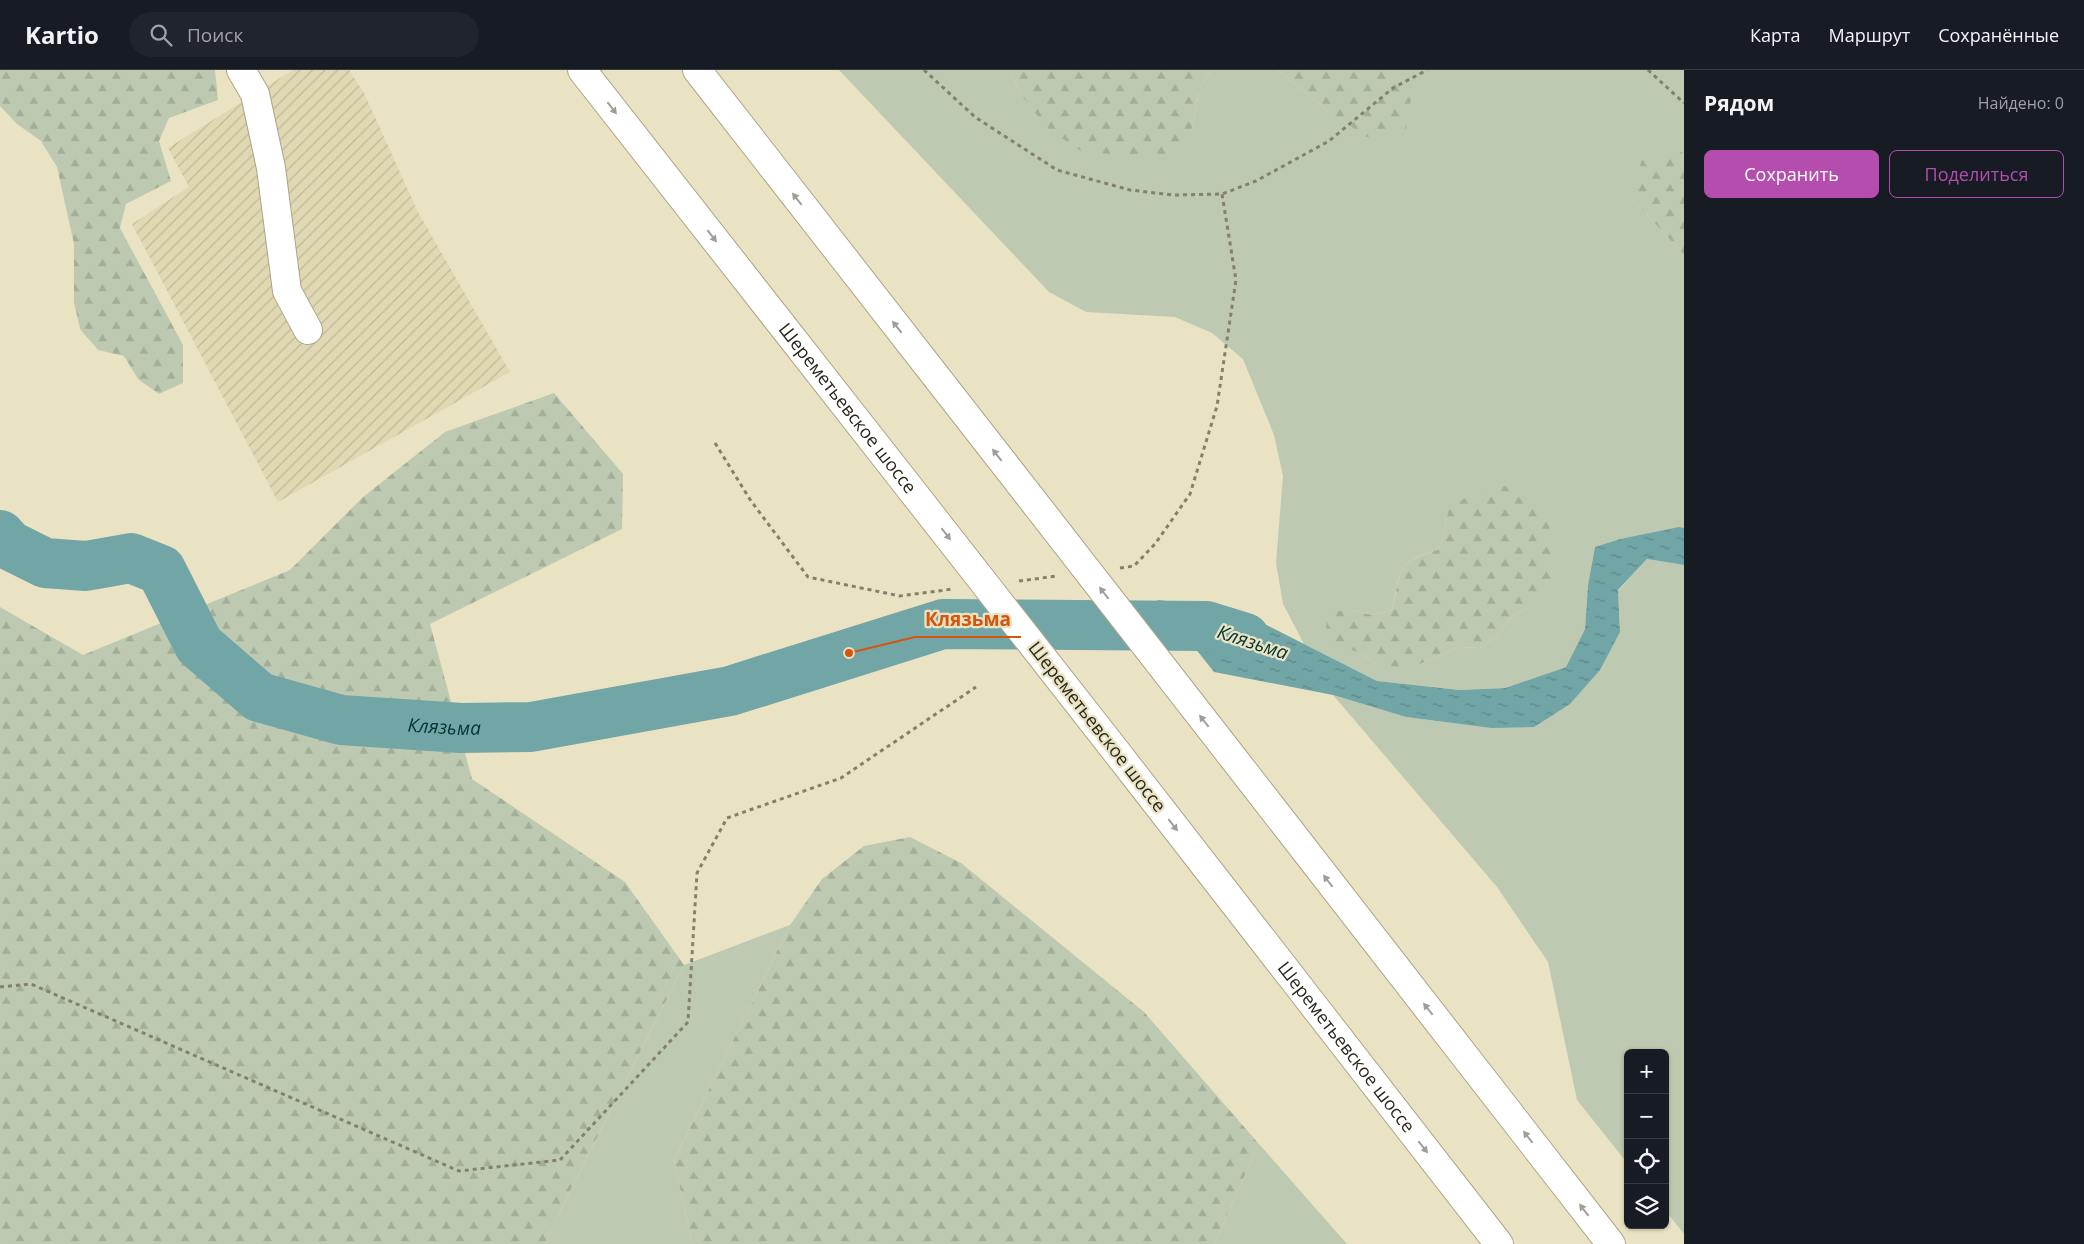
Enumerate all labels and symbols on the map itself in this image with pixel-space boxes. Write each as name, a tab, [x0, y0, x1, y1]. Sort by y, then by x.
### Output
one-way arrow	[606, 102, 617, 115]
one-way arrow	[792, 192, 803, 205]
one-way arrow	[707, 229, 718, 242]
street label: Шереметьевское шоссе	[774, 318, 922, 498]
one-way arrow	[892, 321, 903, 334]
one-way arrow	[992, 448, 1002, 462]
one-way arrow	[941, 527, 952, 540]
one-way arrow	[1099, 586, 1109, 599]
callout: Клязьма	[915, 603, 1021, 637]
text: Клязьма	[925, 606, 1011, 632]
water label: Клязьма	[1214, 618, 1292, 666]
street label: Шереметьевское шоссе	[1024, 636, 1172, 817]
water label: Клязьма	[407, 711, 481, 741]
one-way arrow	[1198, 715, 1209, 728]
one-way arrow	[1168, 818, 1179, 831]
one-way arrow	[1323, 875, 1334, 888]
street label: Шереметьевское шоссе	[1273, 956, 1421, 1137]
one-way arrow	[1423, 1003, 1434, 1016]
one-way arrow	[1523, 1131, 1533, 1144]
one-way arrow	[1418, 1140, 1429, 1153]
one-way arrow	[1579, 1204, 1590, 1217]

